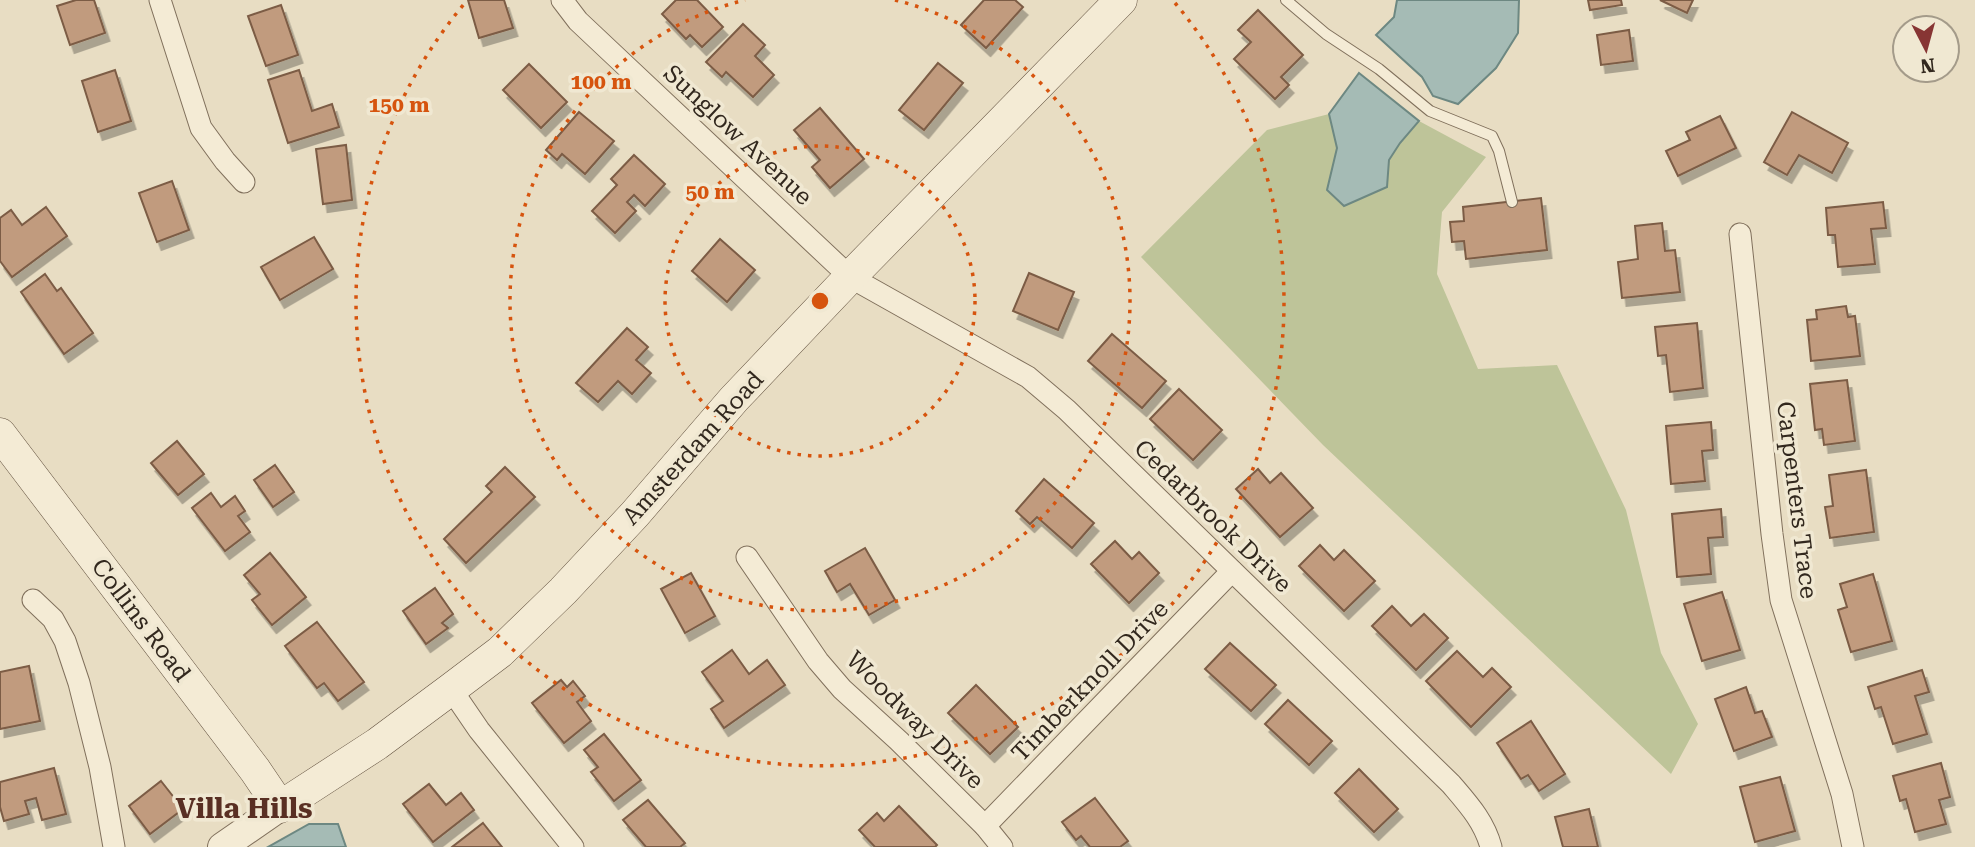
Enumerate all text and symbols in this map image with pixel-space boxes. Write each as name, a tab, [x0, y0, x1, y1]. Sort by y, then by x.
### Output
north arrow	[1891, 14, 1961, 84]
text: N	[1919, 53, 1936, 78]
street label: Sunglow Avenue	[658, 59, 818, 211]
text: 100 m	[571, 70, 631, 94]
text: 150 m	[369, 93, 429, 117]
text: 50 m	[685, 180, 735, 204]
centre of rings	[808, 289, 832, 313]
street label: Amsterdam Road	[617, 365, 769, 531]
street label: Carpenters Trace	[1771, 400, 1823, 600]
street label: Cedarbrook Drive	[1129, 434, 1297, 598]
street label: Collins Road	[86, 553, 196, 687]
street label: Timberknoll Drive	[1006, 595, 1174, 767]
street label: Woodway Drive	[840, 645, 990, 795]
district label: Villa Hills	[176, 792, 312, 825]

